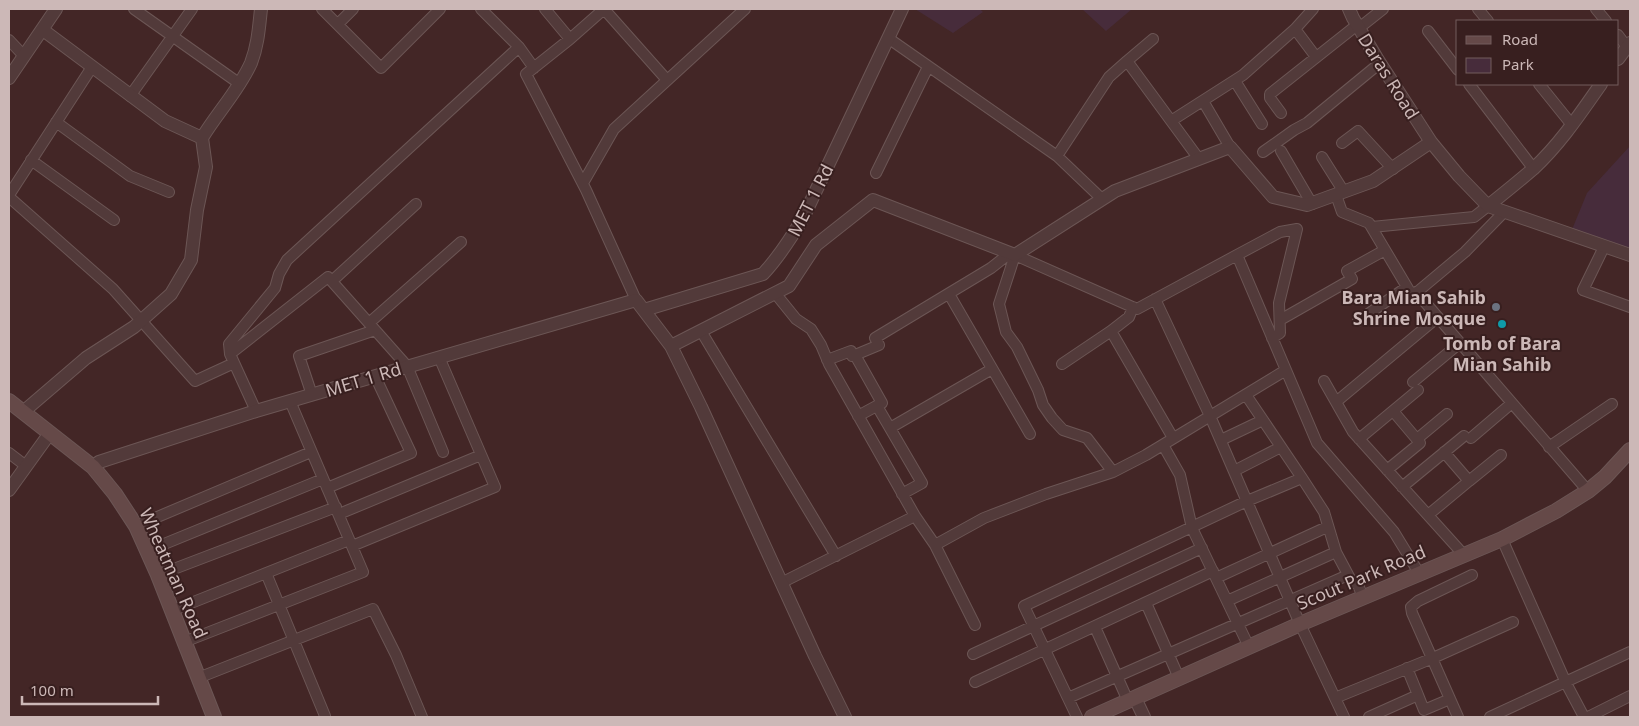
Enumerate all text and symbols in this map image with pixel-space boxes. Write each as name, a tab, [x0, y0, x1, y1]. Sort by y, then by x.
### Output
legend	[1456, 20, 1619, 85]
street label: Daras Road	[1353, 29, 1425, 123]
text: Road	[1502, 29, 1538, 49]
text: Park	[1502, 54, 1534, 74]
street label: MET 1 Rd	[782, 160, 838, 240]
place label: Bara Mian Sahib Shrine Mosque	[1341, 285, 1486, 330]
marker: Bara Mian Sahib Shrine Mosque	[1490, 301, 1502, 313]
marker: Tomb of Bara Mian Sahib	[1496, 318, 1508, 330]
place label: Tomb of Bara Mian Sahib	[1443, 331, 1561, 376]
street label: MET 1 Rd	[322, 356, 404, 402]
street label: Wheatman Road	[134, 504, 214, 642]
street label: Scout Park Road	[1293, 539, 1429, 615]
scale bar	[22, 674, 159, 706]
text: 100 m	[30, 680, 74, 700]

